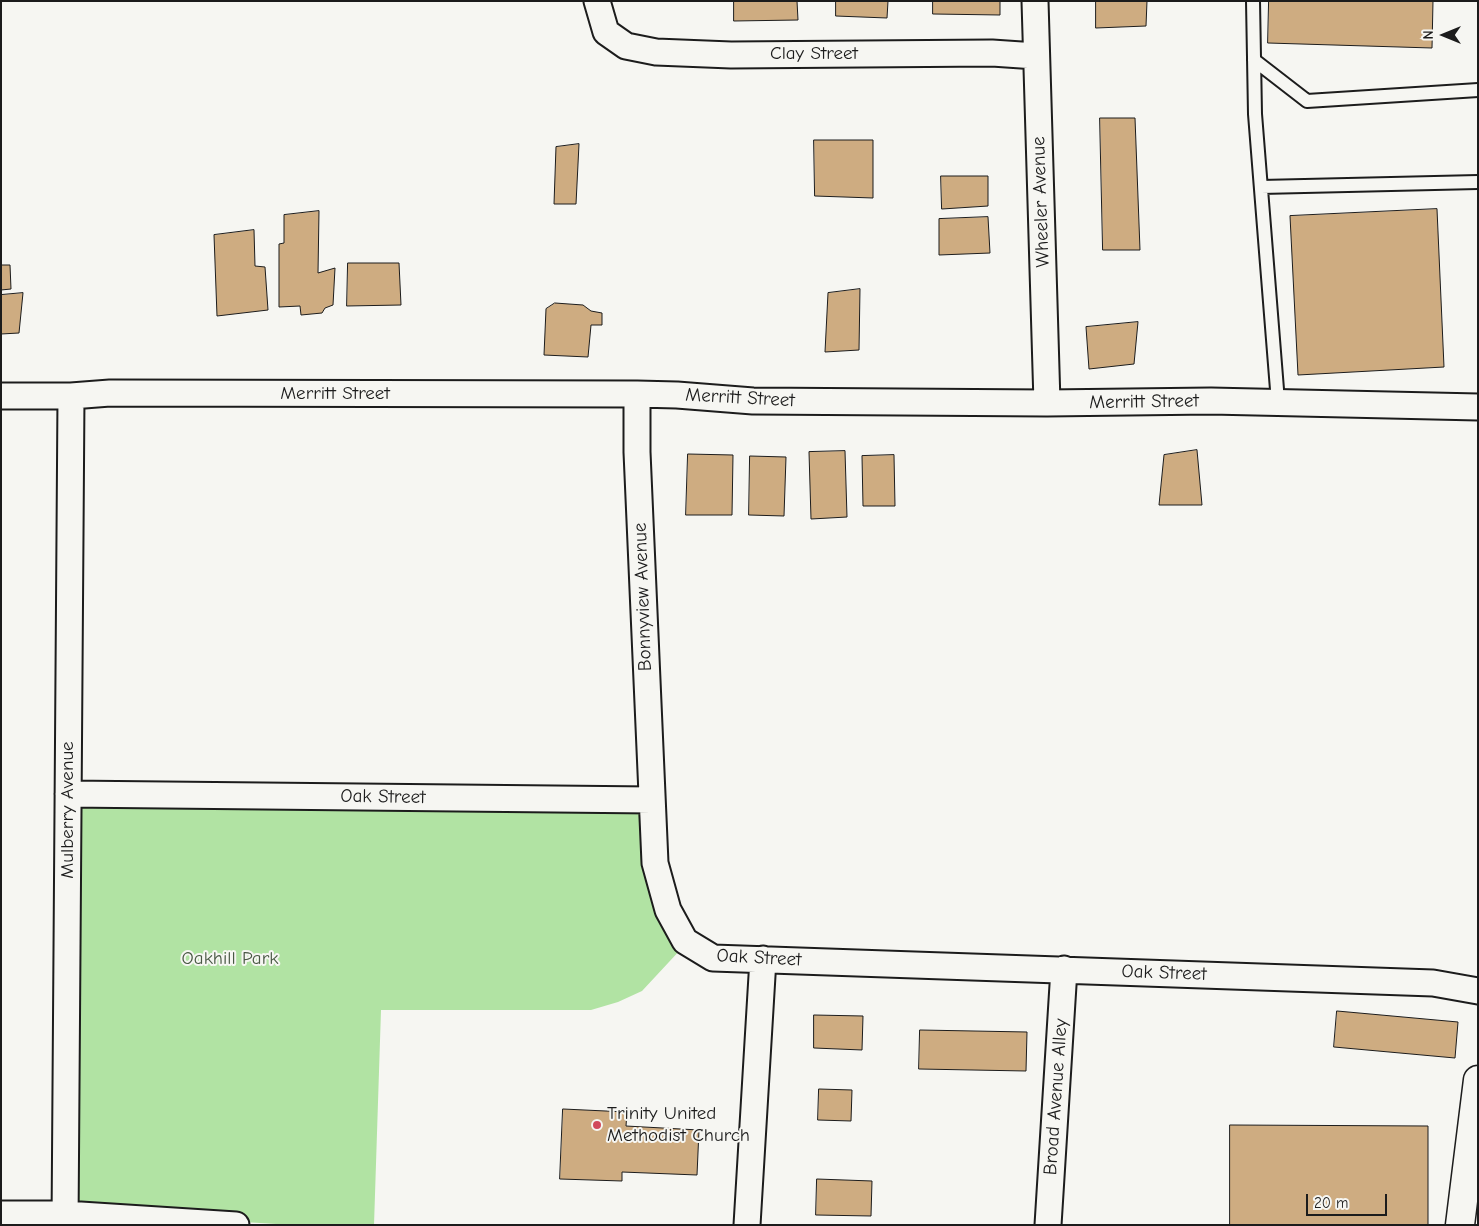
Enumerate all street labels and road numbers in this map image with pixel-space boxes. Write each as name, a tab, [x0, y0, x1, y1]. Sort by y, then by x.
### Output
street label: Clay Street	[770, 43, 858, 65]
street label: Wheeler Avenue	[1027, 136, 1055, 268]
street label: Merritt Street	[280, 383, 390, 405]
street label: Merritt Street	[685, 384, 795, 412]
street label: Merritt Street	[1089, 390, 1199, 414]
street label: Bonnyview Avenue	[629, 522, 657, 672]
street label: Mulberry Avenue	[57, 741, 79, 879]
street label: Oak Street	[340, 785, 426, 809]
street label: Oak Street	[716, 944, 802, 972]
street label: Oak Street	[1121, 960, 1207, 986]
street label: Broad Avenue Alley	[1039, 1018, 1073, 1176]

